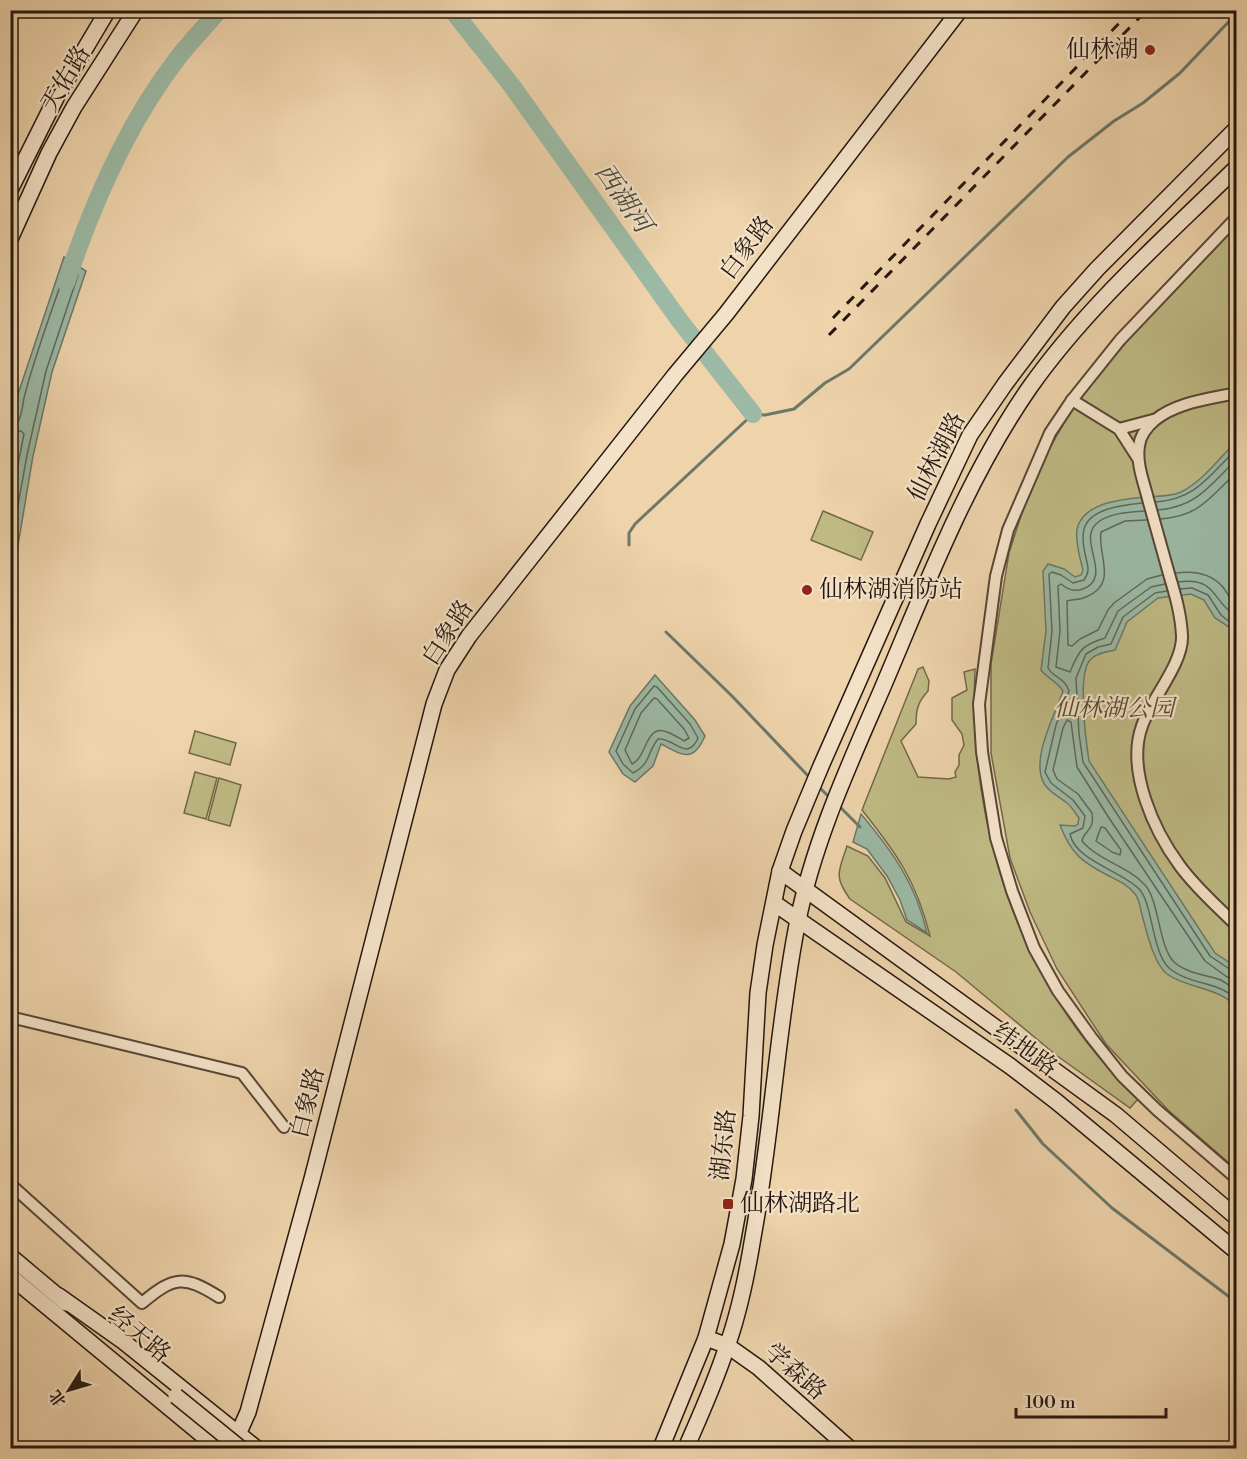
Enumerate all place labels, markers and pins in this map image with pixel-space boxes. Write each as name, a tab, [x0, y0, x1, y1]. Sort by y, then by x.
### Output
place label: 仙林湖	[1066, 35, 1138, 65]
marker: 仙林湖	[1143, 43, 1157, 57]
place label: 仙林湖消防站	[819, 575, 963, 605]
marker: 仙林湖消防站	[800, 583, 814, 597]
place label: 仙林湖路北	[740, 1189, 860, 1219]
marker: 仙林湖路北	[721, 1197, 735, 1211]

